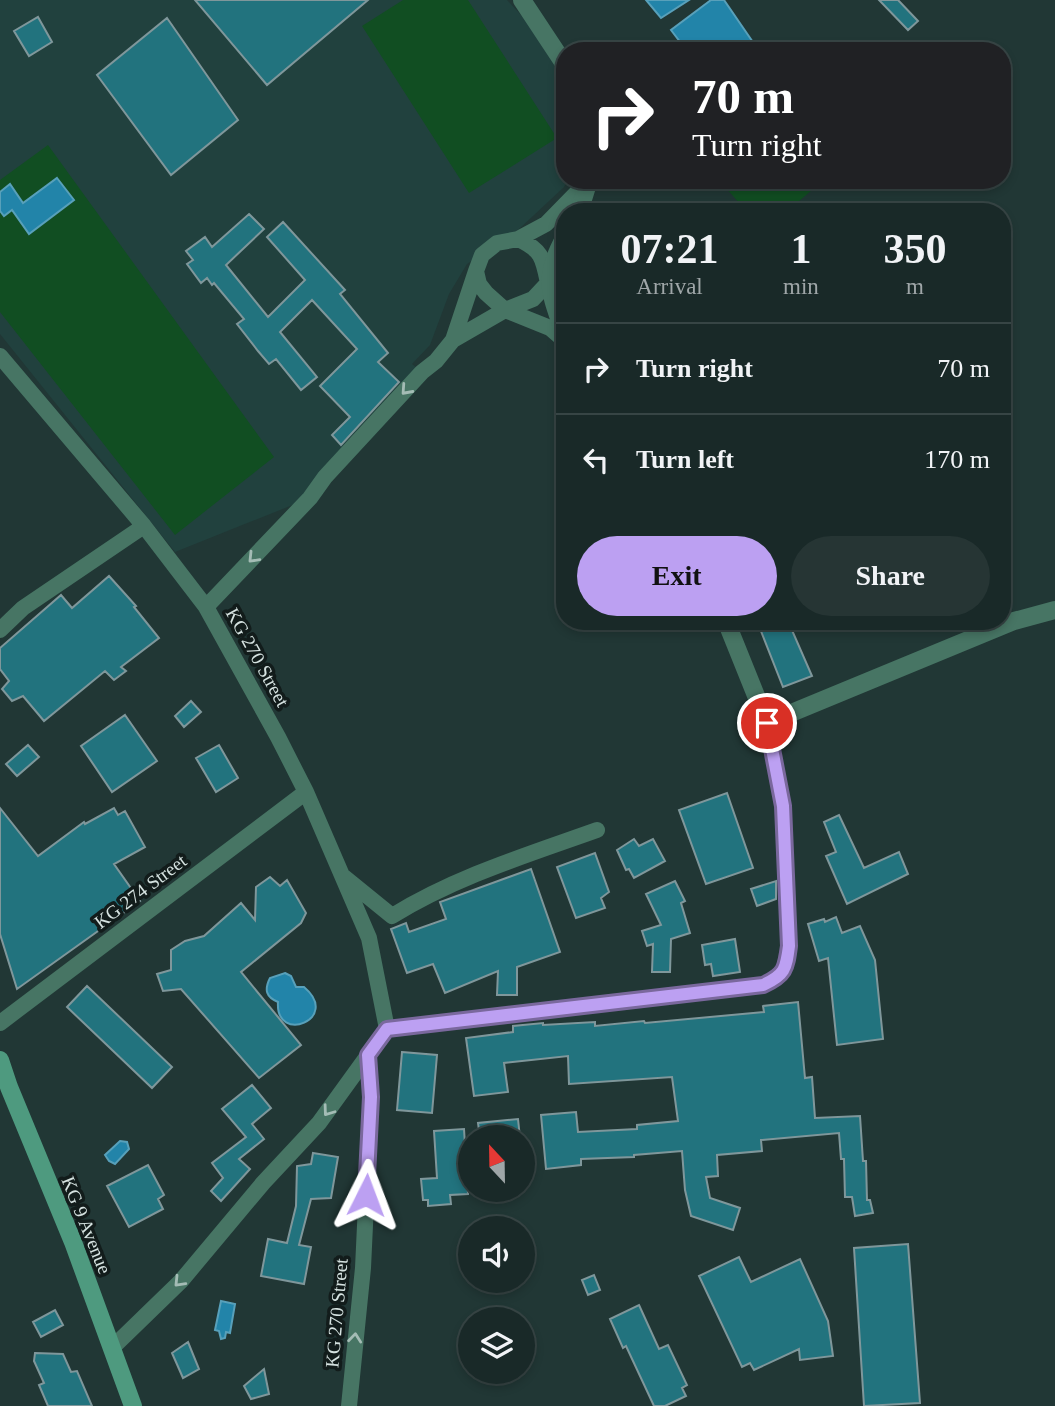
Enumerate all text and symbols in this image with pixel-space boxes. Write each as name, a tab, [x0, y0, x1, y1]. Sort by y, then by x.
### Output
text: 70 m	[692, 69, 794, 124]
icon: right	[577, 70, 668, 161]
text: Turn right	[692, 127, 822, 163]
text: 07:21	[621, 226, 719, 272]
text: 1	[790, 226, 811, 272]
text: 350	[883, 226, 946, 272]
text: Arrival	[636, 274, 703, 299]
text: min	[783, 274, 819, 299]
text: m	[906, 274, 924, 299]
icon: right	[577, 350, 615, 388]
text: Turn right	[636, 354, 753, 383]
text: 70 m	[937, 354, 990, 383]
one-way arrow	[402, 382, 414, 395]
icon: left	[577, 441, 615, 479]
text: Turn left	[636, 445, 734, 474]
text: 170 m	[924, 445, 990, 474]
button: Exit	[577, 536, 777, 616]
button: Share	[791, 536, 990, 616]
one-way arrow	[249, 549, 262, 562]
street label: KG 270 Street	[222, 604, 294, 711]
pin	[737, 693, 797, 753]
icon: arrive	[748, 704, 786, 742]
street label: KG 274 Street	[90, 850, 191, 933]
one-way arrow	[324, 1103, 337, 1116]
north arrow	[458, 1125, 536, 1202]
map controls	[458, 1125, 535, 1384]
position arrow	[329, 1158, 403, 1232]
street label: KG 9 Avenue	[57, 1173, 116, 1277]
button: sound	[458, 1216, 535, 1293]
street label: KG 270 Street	[321, 1257, 352, 1369]
one-way arrow	[175, 1274, 188, 1287]
button: layers	[458, 1307, 535, 1384]
one-way arrow	[348, 1332, 363, 1344]

